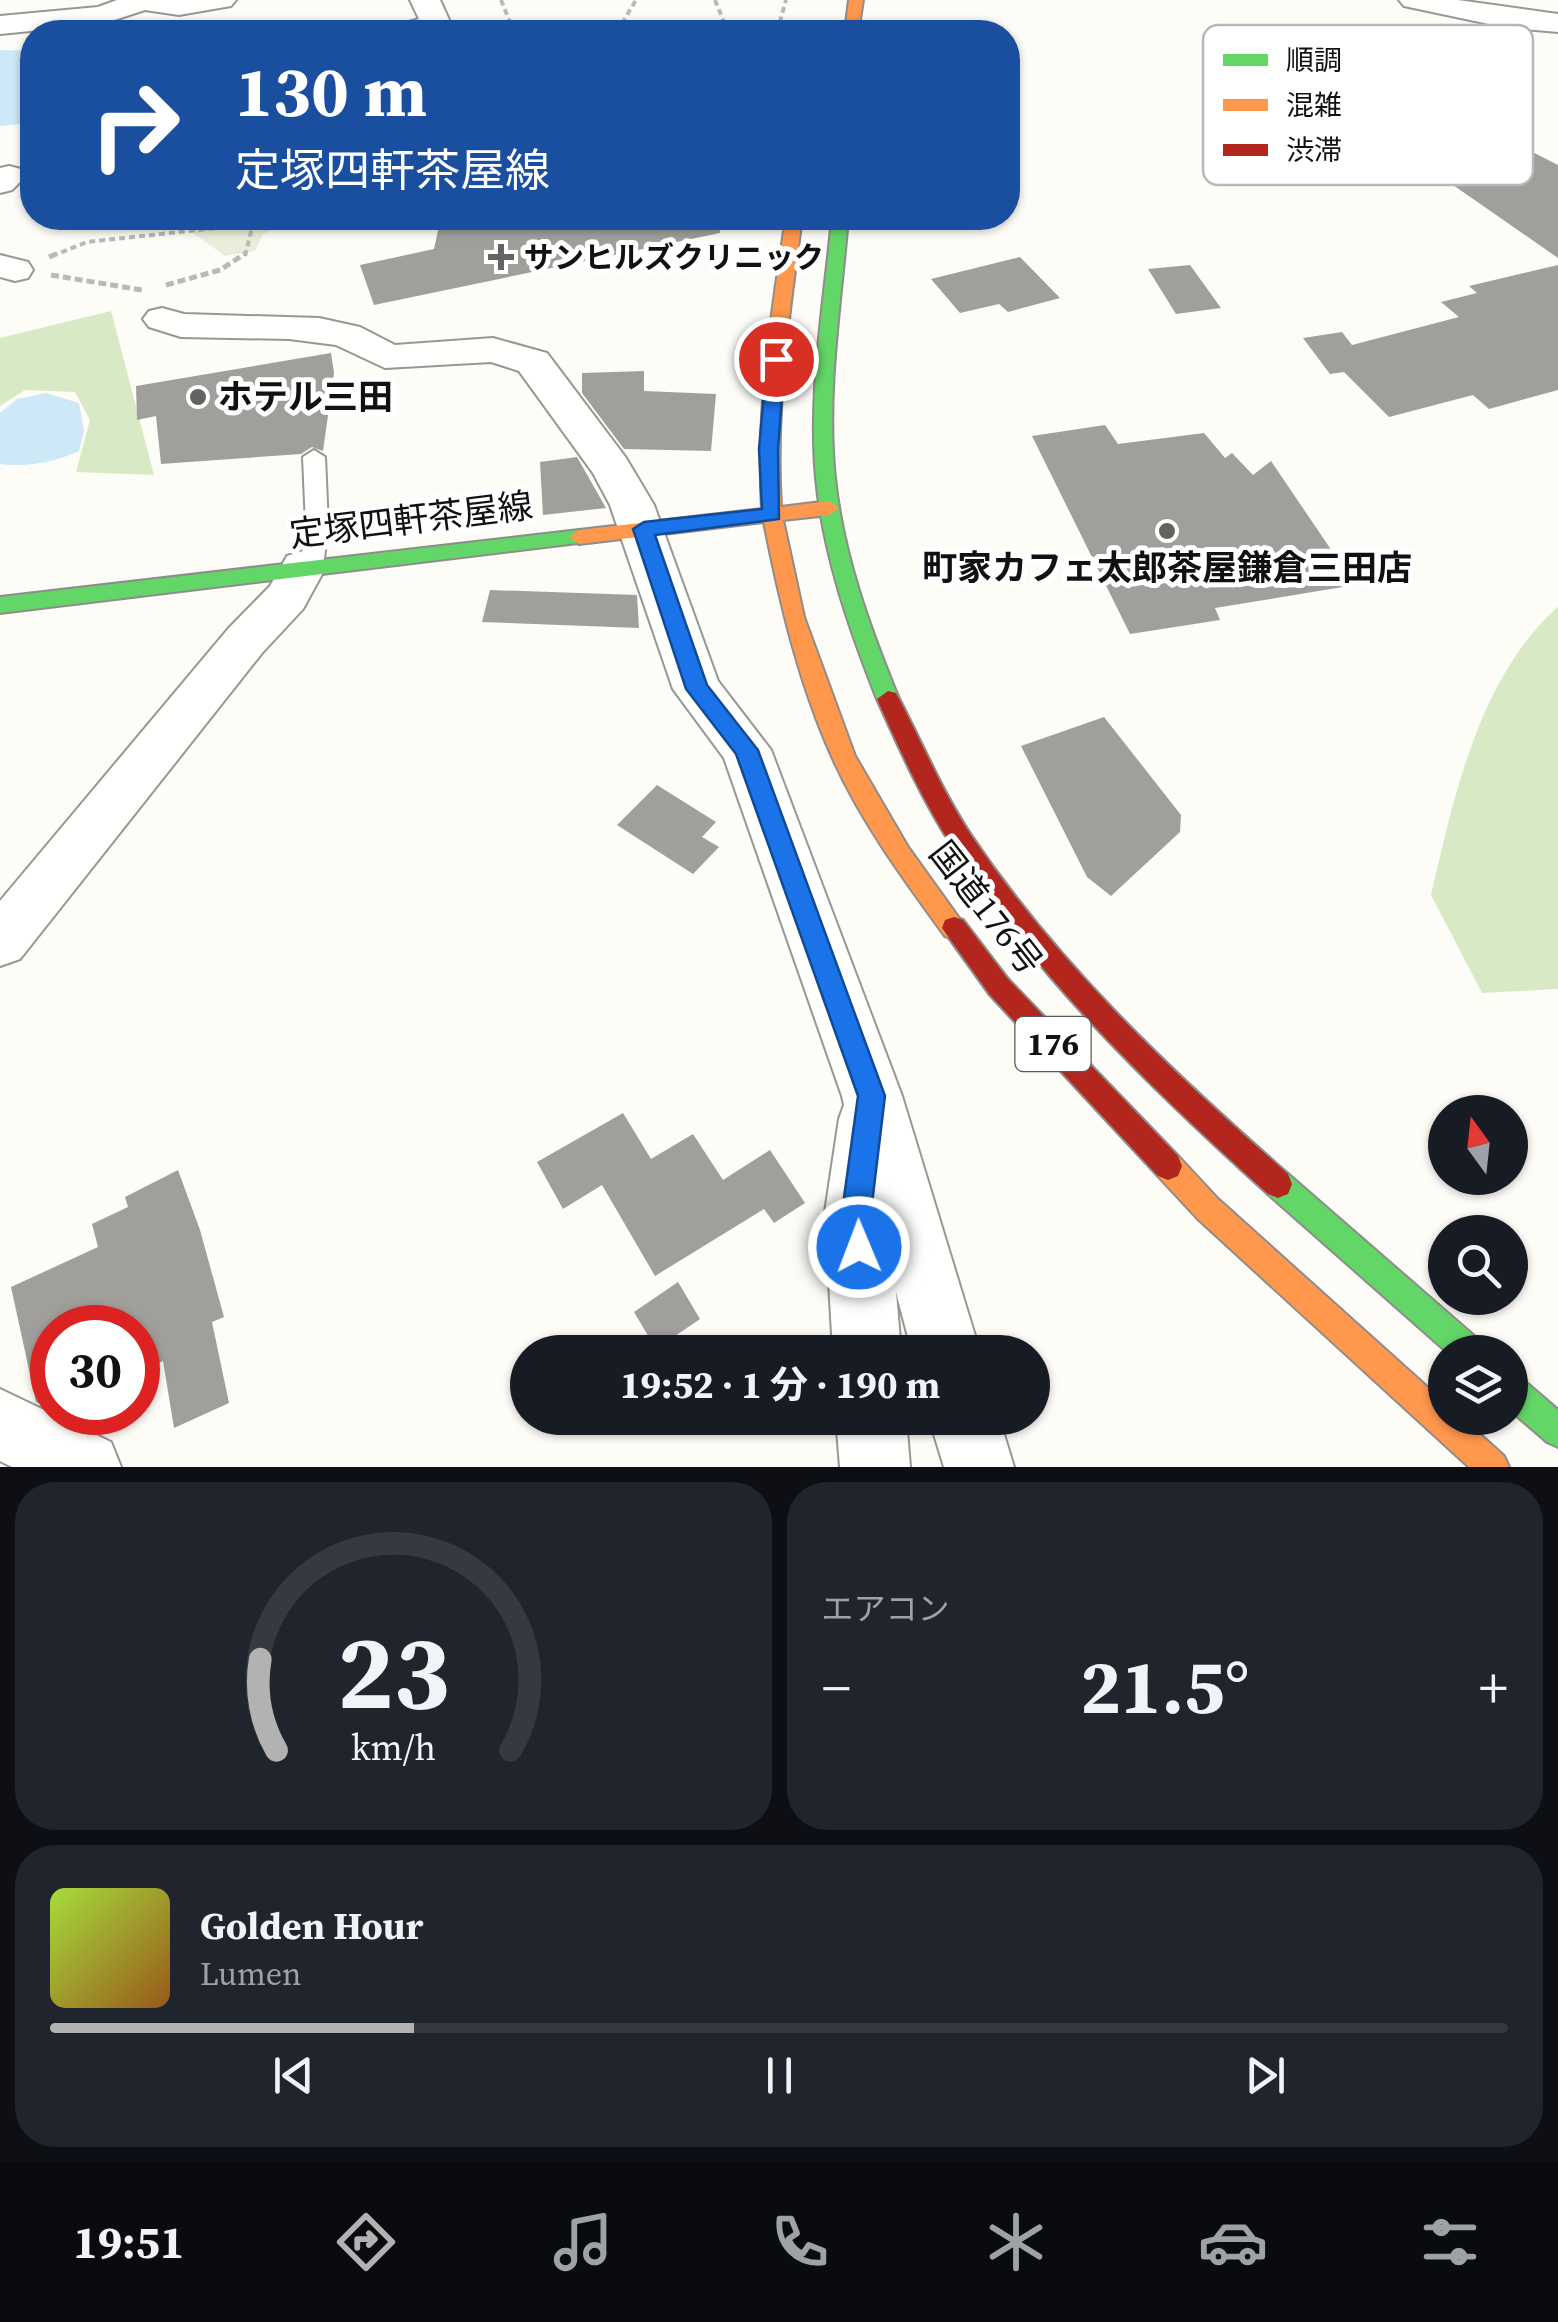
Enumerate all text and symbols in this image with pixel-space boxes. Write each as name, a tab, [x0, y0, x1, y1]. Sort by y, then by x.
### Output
legend	[1203, 25, 1533, 185]
text: 順調	[1286, 41, 1342, 79]
text: 130 m	[235, 43, 427, 139]
icon: right	[70, 60, 200, 190]
text: 混雑	[1286, 86, 1342, 124]
text: 渋滞	[1286, 131, 1342, 169]
text: 定塚四軒茶屋線	[235, 139, 550, 201]
place label: サンヒルズクリニック	[524, 237, 824, 278]
marker: サンヒルズクリニック	[488, 244, 514, 270]
pin	[734, 317, 819, 402]
icon: arrive	[749, 332, 804, 387]
place label: ホテル三田	[218, 373, 393, 421]
marker: ホテル三田	[187, 386, 209, 408]
street label: 定塚四軒茶屋線	[286, 481, 536, 559]
marker: 町家カフェ太郎茶屋鎌倉三田店	[1156, 520, 1178, 542]
place label: 町家カフェ太郎茶屋鎌倉三田店	[922, 544, 1412, 592]
street label: 国道176号	[919, 831, 1053, 985]
road number: 176	[1016, 1017, 1090, 1071]
north arrow	[1428, 1095, 1528, 1195]
map controls	[1428, 1095, 1528, 1435]
position arrow	[807, 1195, 911, 1299]
button: search	[1428, 1215, 1528, 1315]
speed limit sign: 30	[30, 1305, 160, 1435]
button: layers	[1428, 1335, 1528, 1435]
text: 19:52 · 1 分 · 190 m	[620, 1359, 940, 1411]
text: エアコン	[822, 1587, 950, 1631]
text: 23	[337, 1600, 450, 1743]
text: 21.5°	[1080, 1635, 1249, 1738]
text: −	[822, 1650, 851, 1725]
text: +	[1479, 1650, 1508, 1725]
text: km/h	[351, 1723, 436, 1772]
text: Golden Hour	[200, 1900, 423, 1952]
text: Lumen	[200, 1952, 302, 1996]
icon: previous	[266, 2048, 321, 2103]
icon: pause	[752, 2048, 807, 2103]
icon: next	[1238, 2048, 1293, 2103]
icon: directions	[331, 2207, 401, 2277]
icon: music	[548, 2207, 618, 2277]
icon: phone	[765, 2207, 835, 2277]
icon: climate	[981, 2207, 1051, 2277]
icon: car	[1198, 2207, 1268, 2277]
icon: filters	[1415, 2207, 1485, 2277]
text: 19:51	[73, 2211, 184, 2273]

